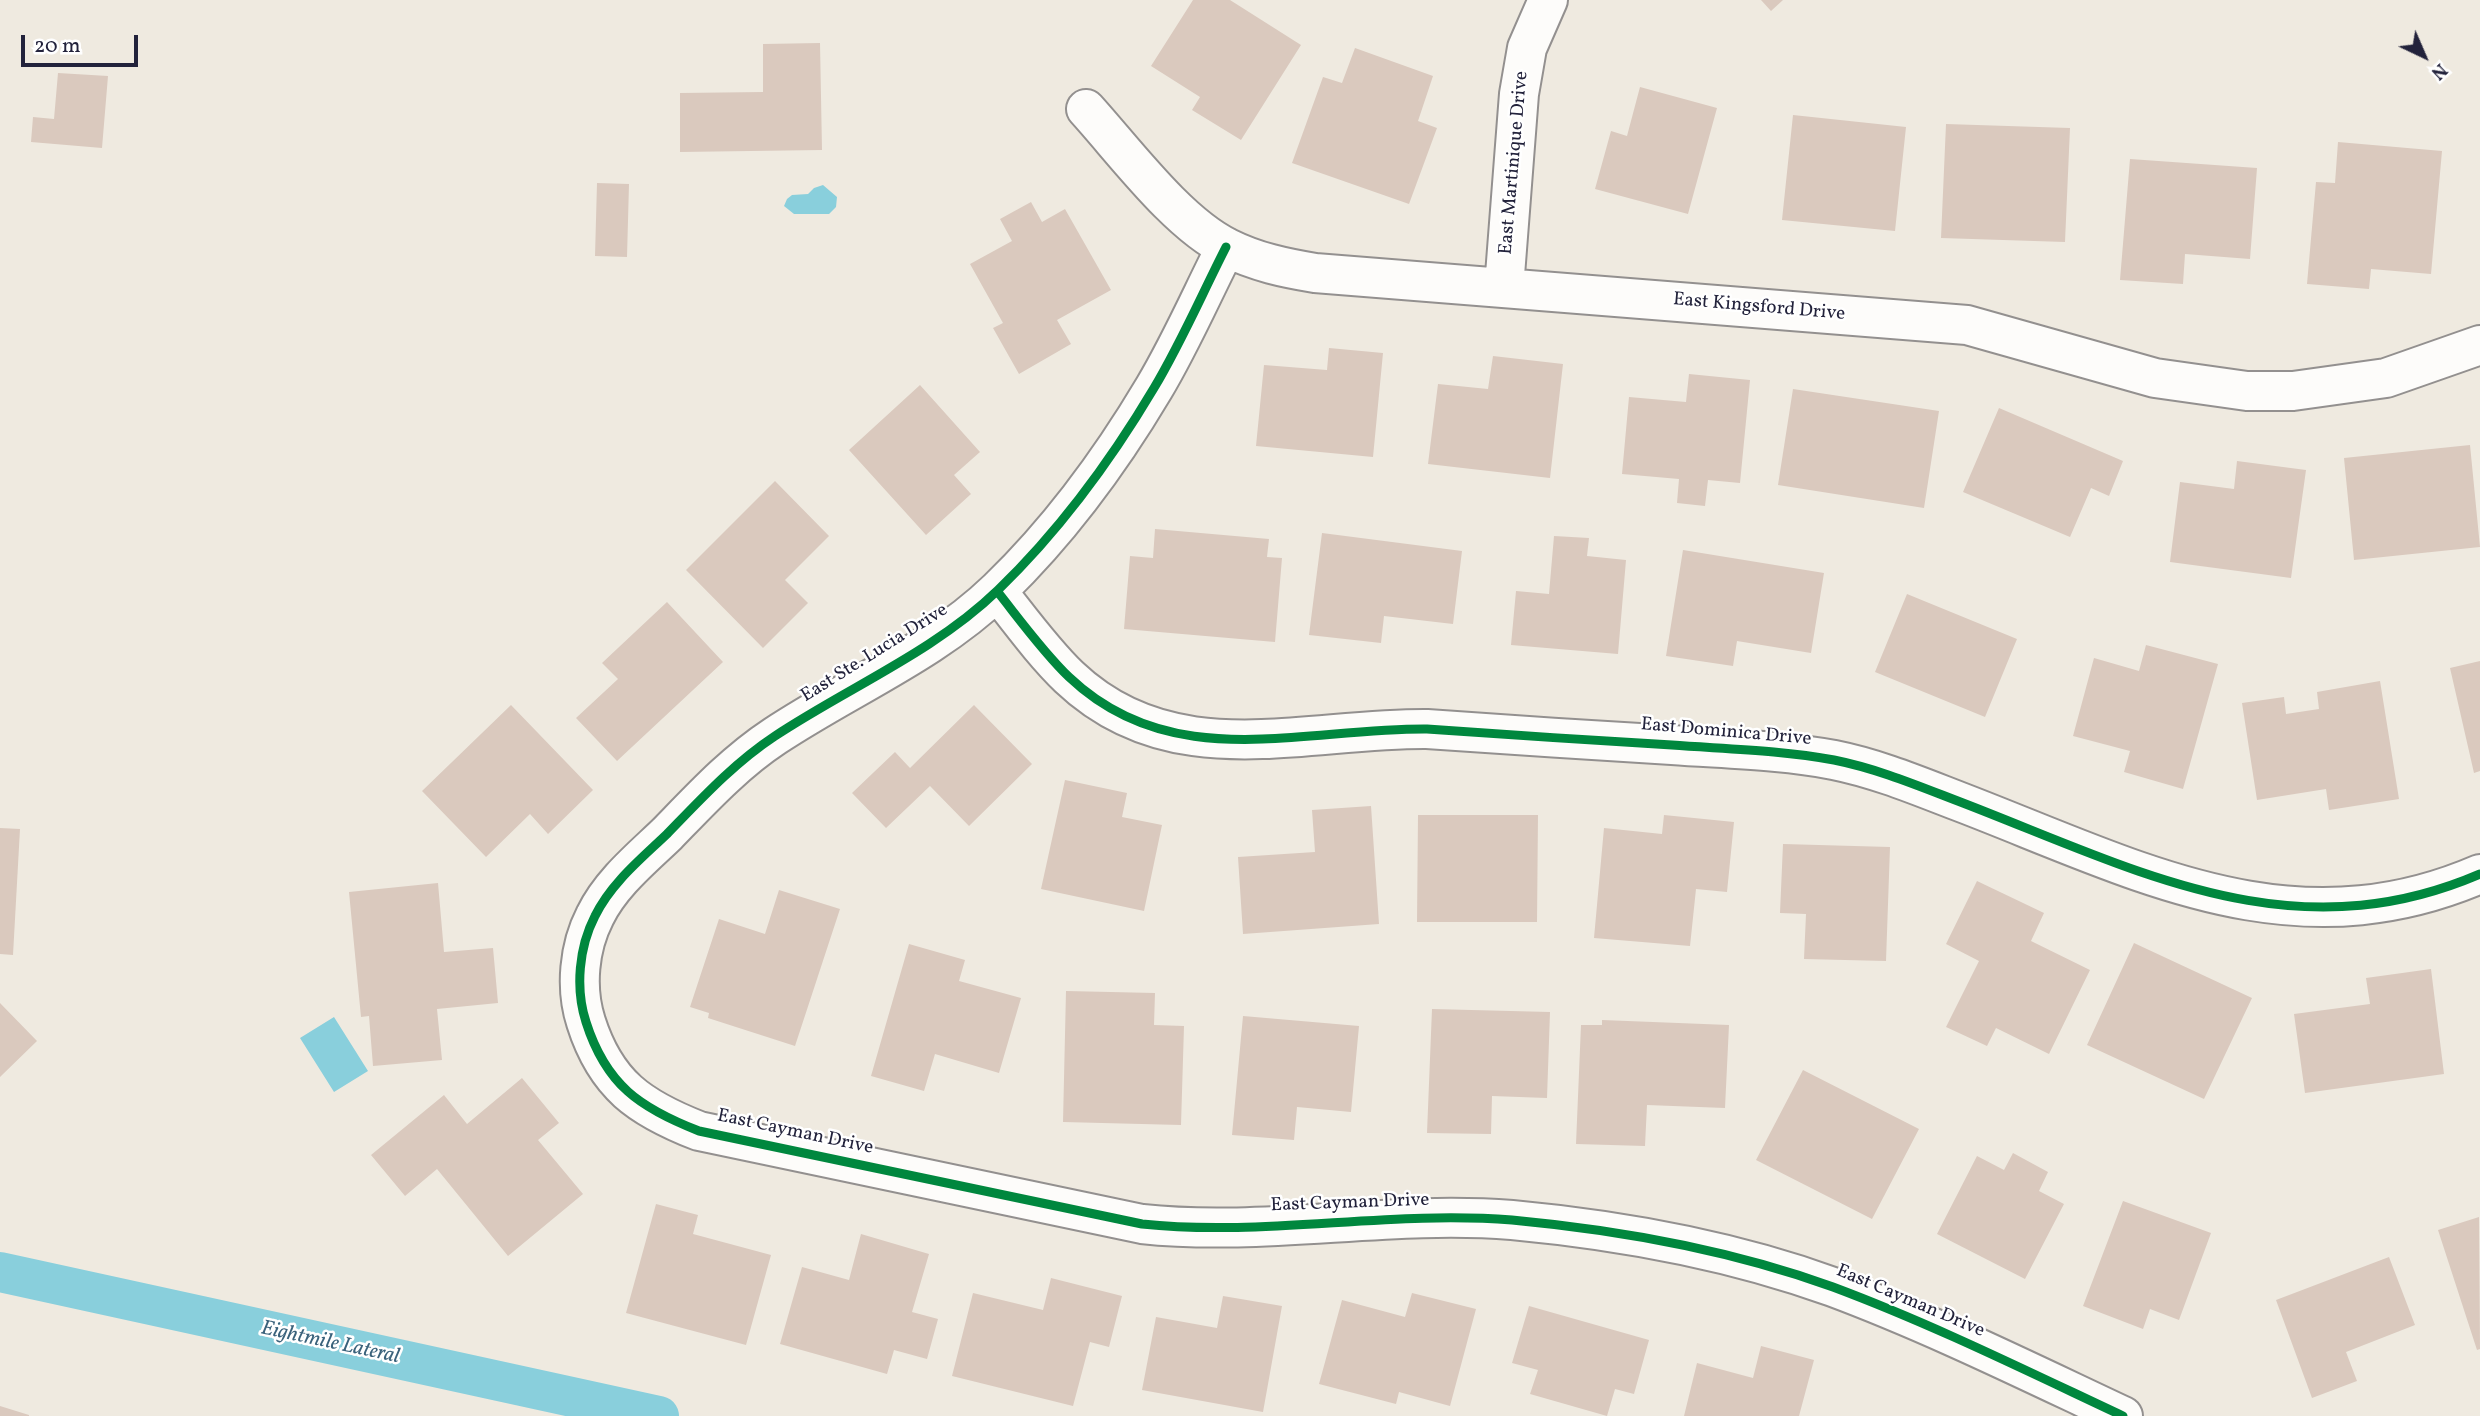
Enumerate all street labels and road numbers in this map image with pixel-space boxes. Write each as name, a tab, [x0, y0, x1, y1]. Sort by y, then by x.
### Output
street label: East Martinique Drive	[1496, 70, 1534, 256]
street label: East Kingsford Drive	[1672, 289, 1846, 327]
street label: East Ste. Lucia Drive	[797, 600, 953, 708]
street label: East Dominica Drive	[1640, 714, 1812, 752]
street label: East Cayman Drive	[715, 1105, 875, 1161]
street label: East Cayman Drive	[1270, 1190, 1430, 1218]
street label: East Cayman Drive	[1832, 1260, 1988, 1344]

